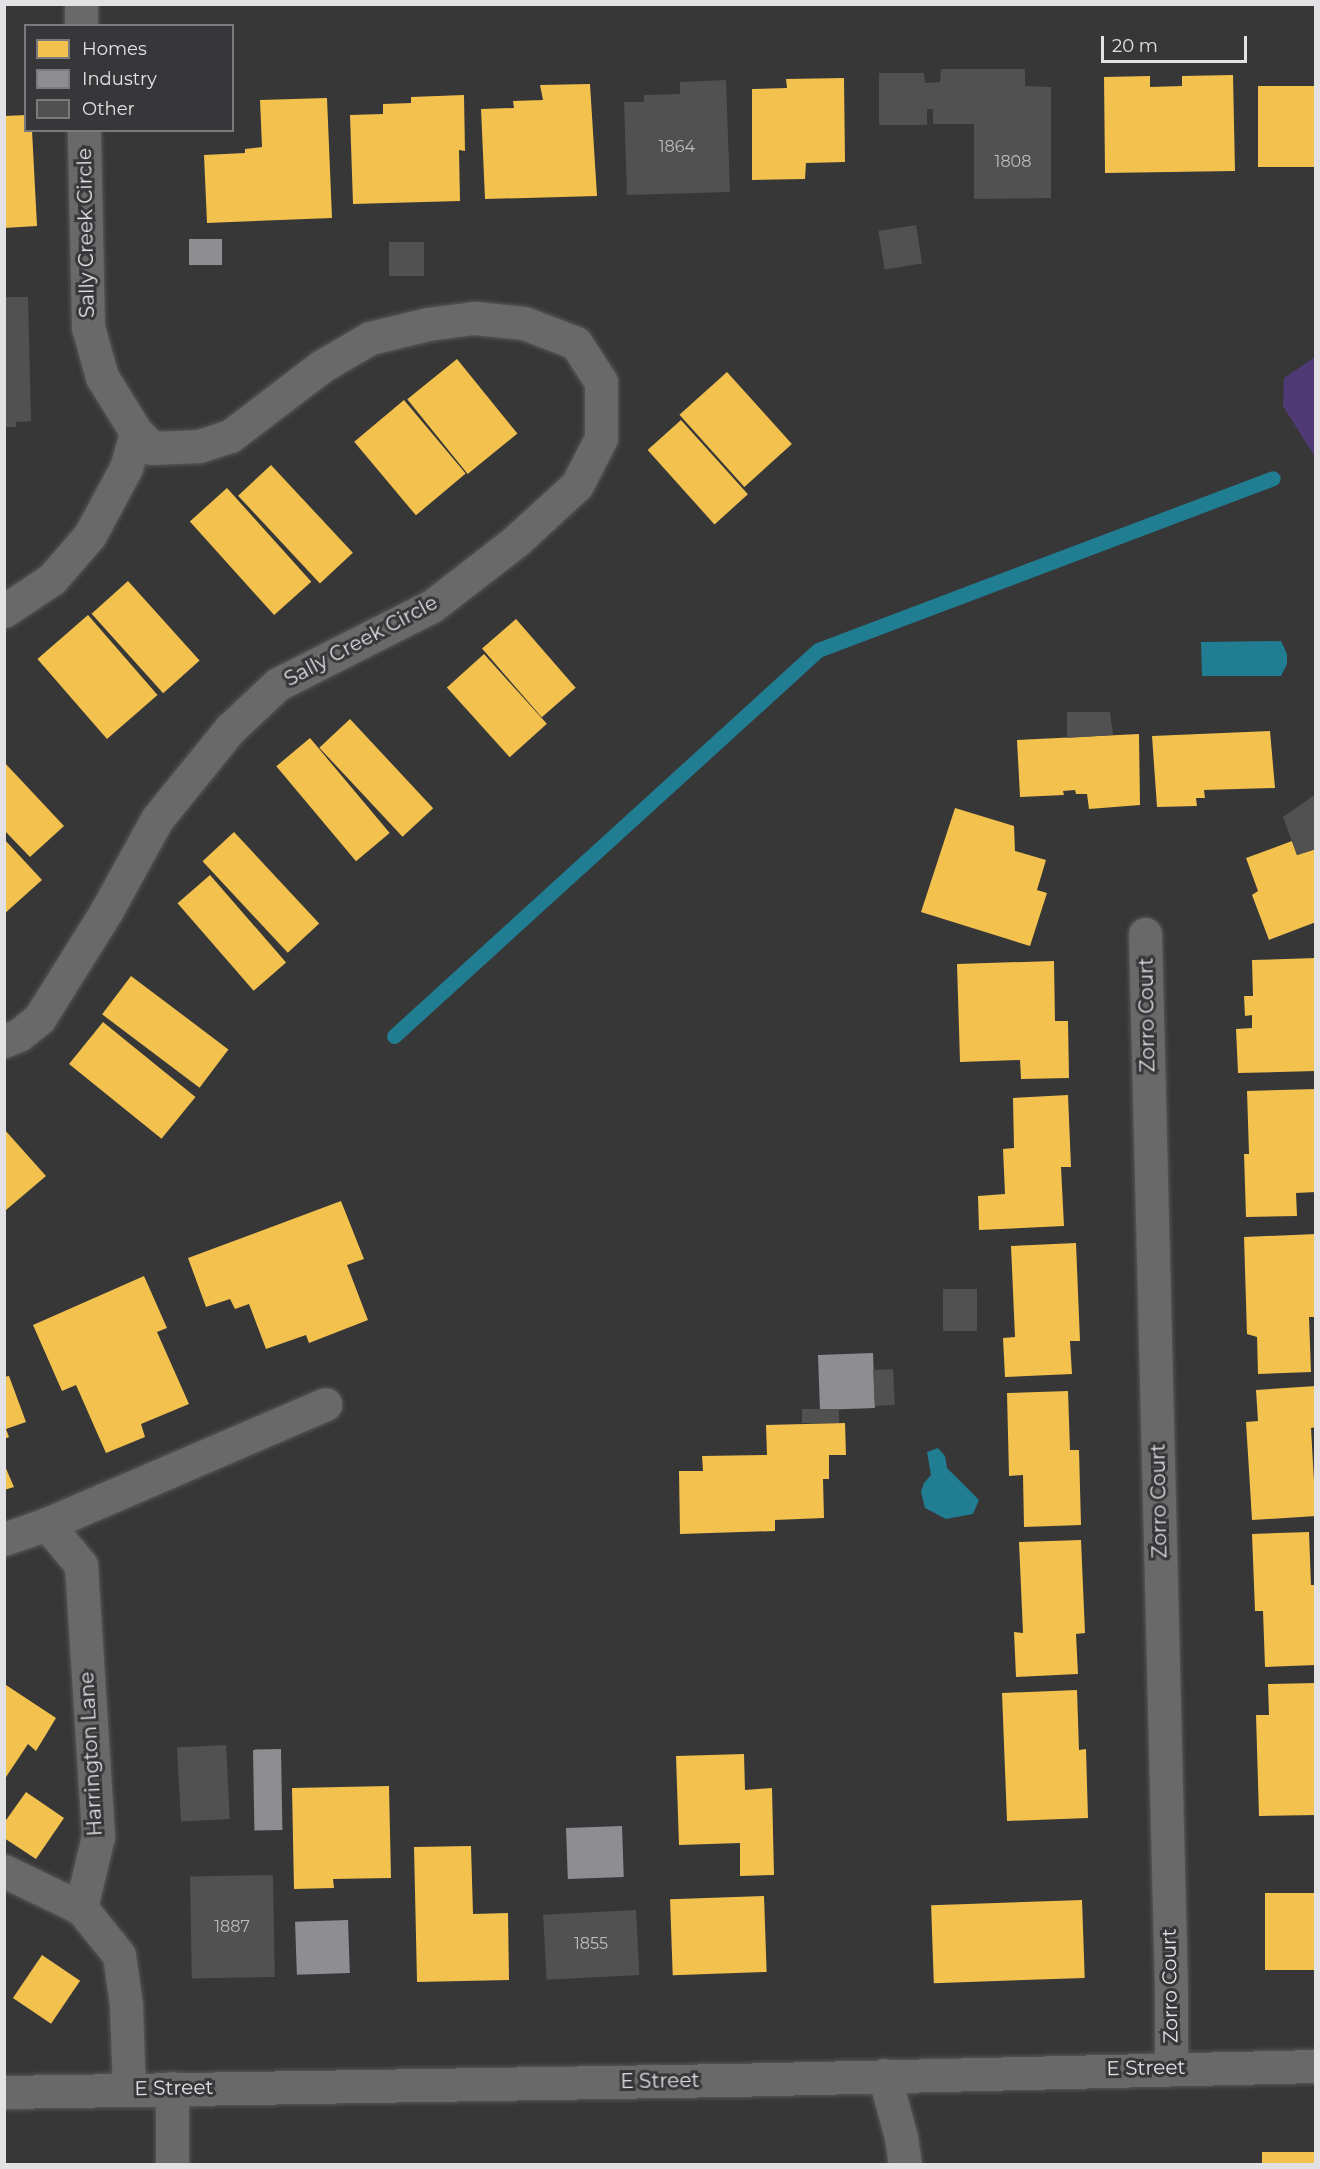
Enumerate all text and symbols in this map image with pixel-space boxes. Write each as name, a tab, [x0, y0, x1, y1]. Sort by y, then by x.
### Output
legend	[24, 24, 234, 132]
scale bar	[1104, 24, 1250, 62]
text: 20 m	[1112, 35, 1158, 57]
text: Homes	[82, 38, 147, 60]
text: Industry	[82, 68, 157, 90]
text: Other	[82, 98, 135, 120]
house number: 1864	[659, 137, 695, 157]
street label: Sally Creek Circle	[73, 148, 99, 318]
house number: 1808	[995, 152, 1031, 172]
street label: Sally Creek Circle	[280, 590, 442, 692]
street label: Zorro Court	[1134, 957, 1160, 1073]
street label: Zorro Court	[1146, 1443, 1172, 1559]
street label: Harrington Lane	[75, 1671, 107, 1837]
house number: 1887	[214, 1917, 250, 1937]
street label: Zorro Court	[1157, 1928, 1183, 2044]
house number: 1855	[574, 1934, 608, 1954]
street label: E Street	[1106, 2055, 1186, 2081]
street label: E Street	[620, 2068, 700, 2094]
street label: E Street	[134, 2075, 214, 2101]

